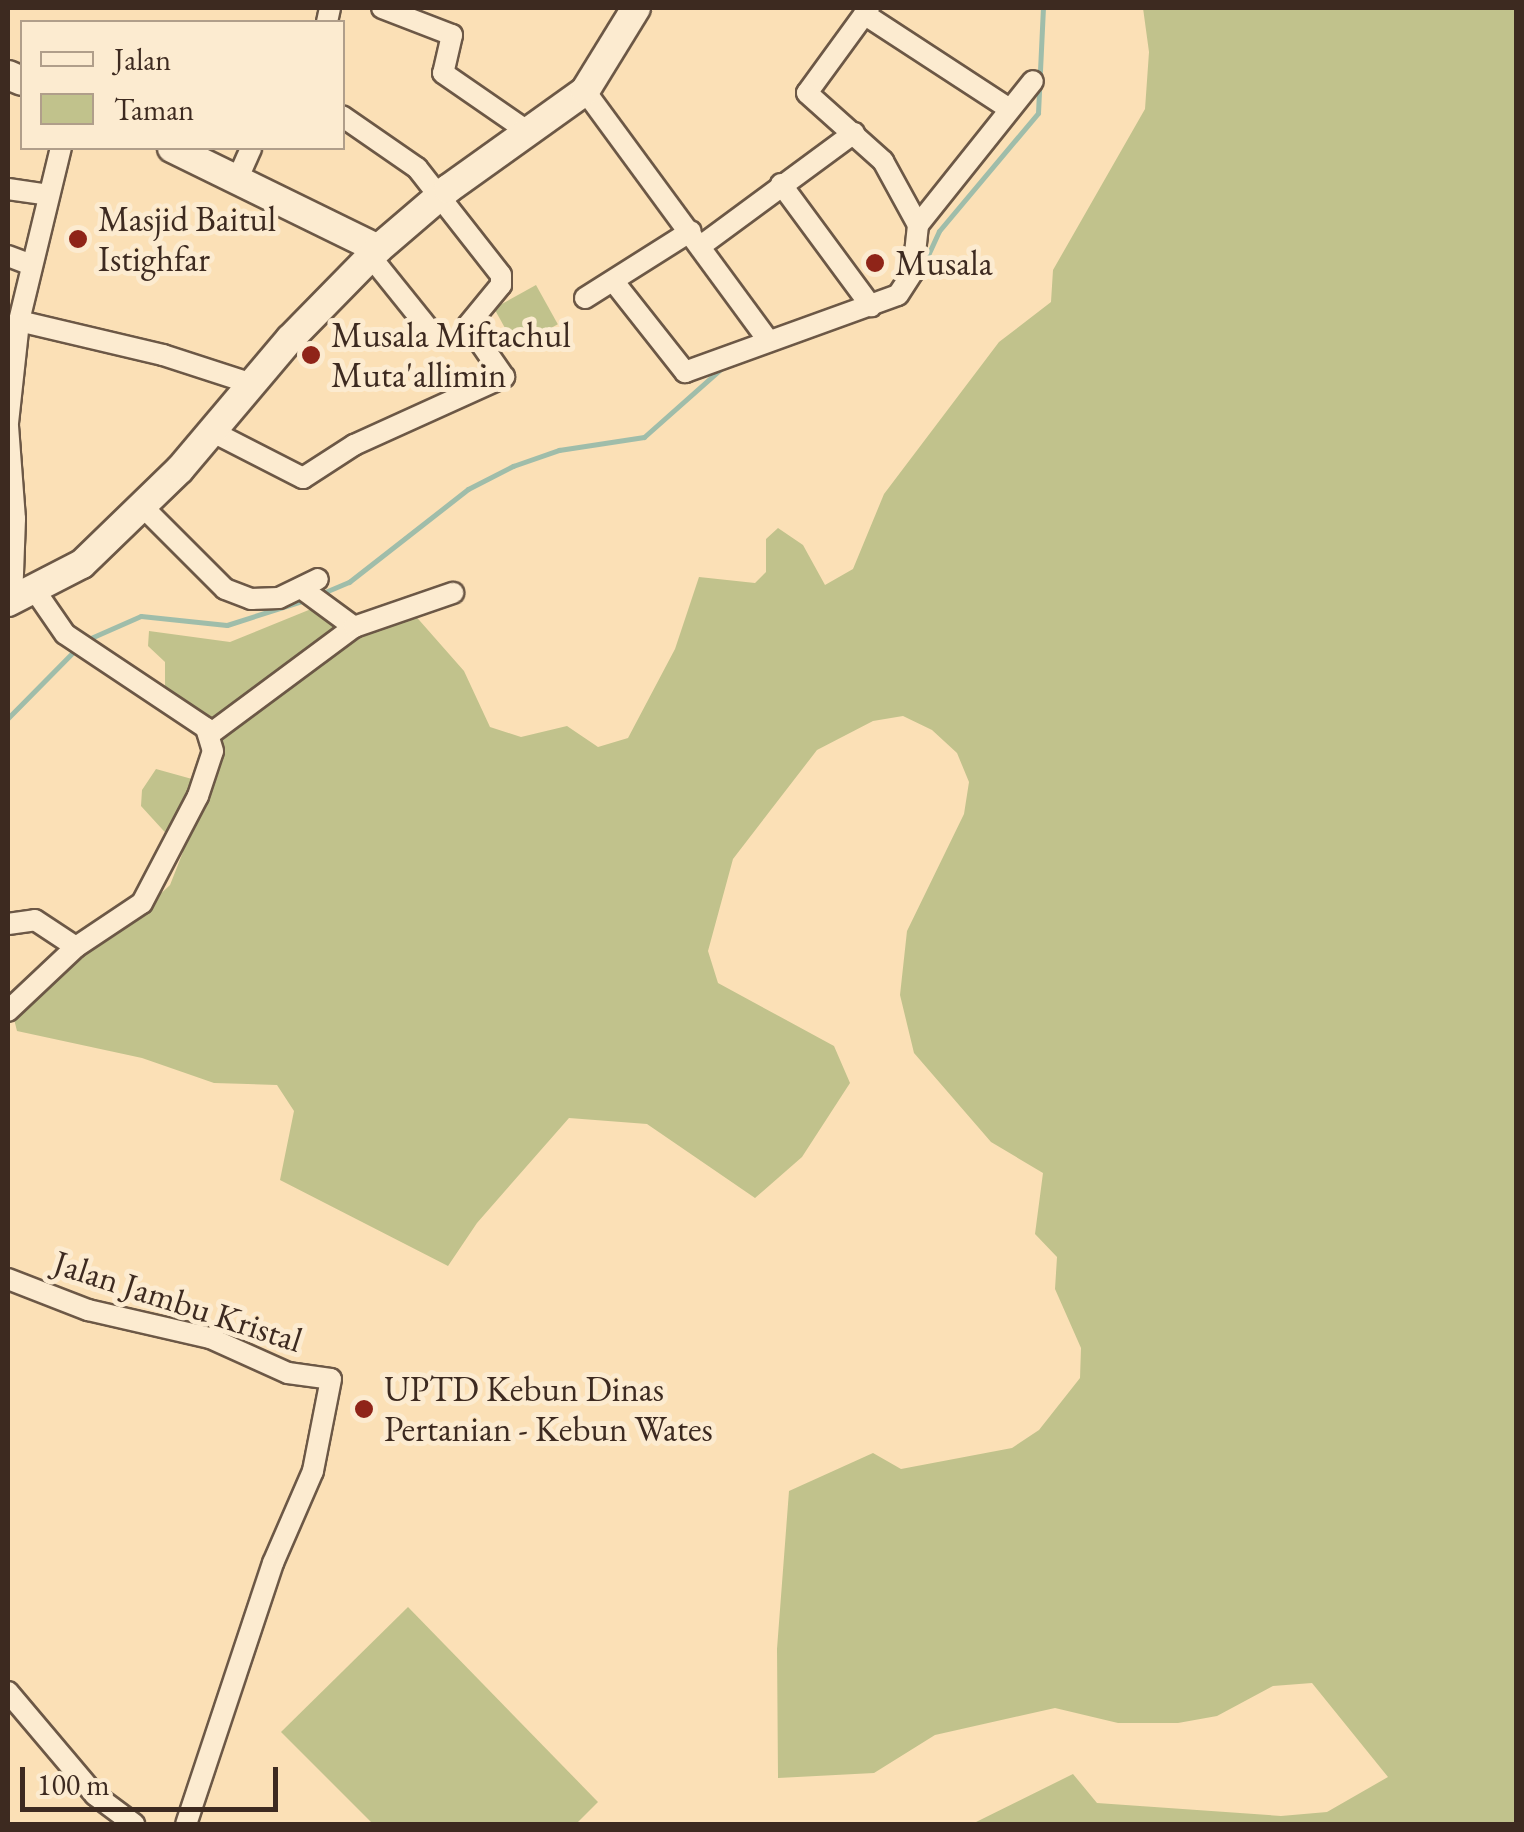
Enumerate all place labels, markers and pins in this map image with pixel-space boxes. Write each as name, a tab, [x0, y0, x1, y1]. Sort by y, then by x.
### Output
place label: Masjid Baitul Istighfar	[98, 198, 276, 280]
marker: Masjid Baitul Istighfar	[67, 228, 89, 250]
place label: Musala	[895, 242, 993, 284]
marker: Musala	[864, 252, 886, 274]
place label: Musala Miftachul Muta'allimin	[331, 314, 571, 396]
marker: Musala Miftachul Muta'allimin	[300, 344, 322, 366]
place label: UPTD Kebun Dinas Pertanian - Kebun Wates	[384, 1368, 713, 1450]
marker: UPTD Kebun Dinas Pertanian - Kebun Wates	[353, 1398, 375, 1420]

